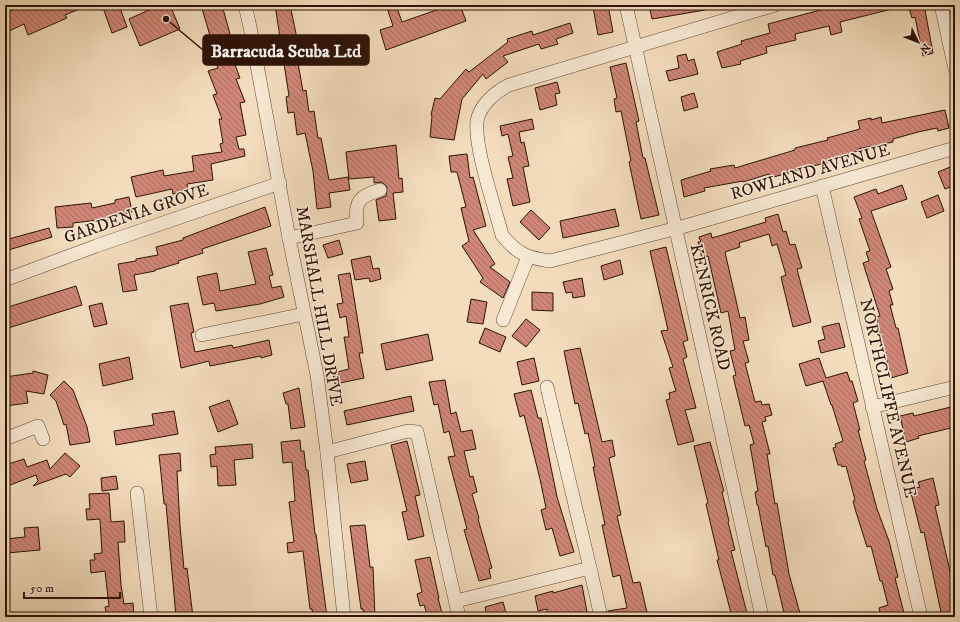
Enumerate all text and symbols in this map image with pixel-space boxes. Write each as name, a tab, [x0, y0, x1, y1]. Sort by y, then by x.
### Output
north arrow	[898, 22, 938, 62]
callout: Barracuda Scuba Ltd	[203, 35, 369, 65]
text: N	[916, 40, 933, 56]
text: Barracuda Scuba Ltd	[211, 41, 362, 63]
street label: ROWLAND AVENUE	[728, 139, 892, 205]
street label: GARDENIA GROVE	[61, 179, 212, 249]
street label: MARSHALL HILL DRIVE	[291, 204, 347, 408]
street label: KENRICK ROAD	[685, 242, 735, 373]
street label: NORTHCLIFFE AVENUE	[854, 297, 922, 500]
scale bar	[24, 574, 120, 600]
text: 50 m	[30, 581, 54, 596]

